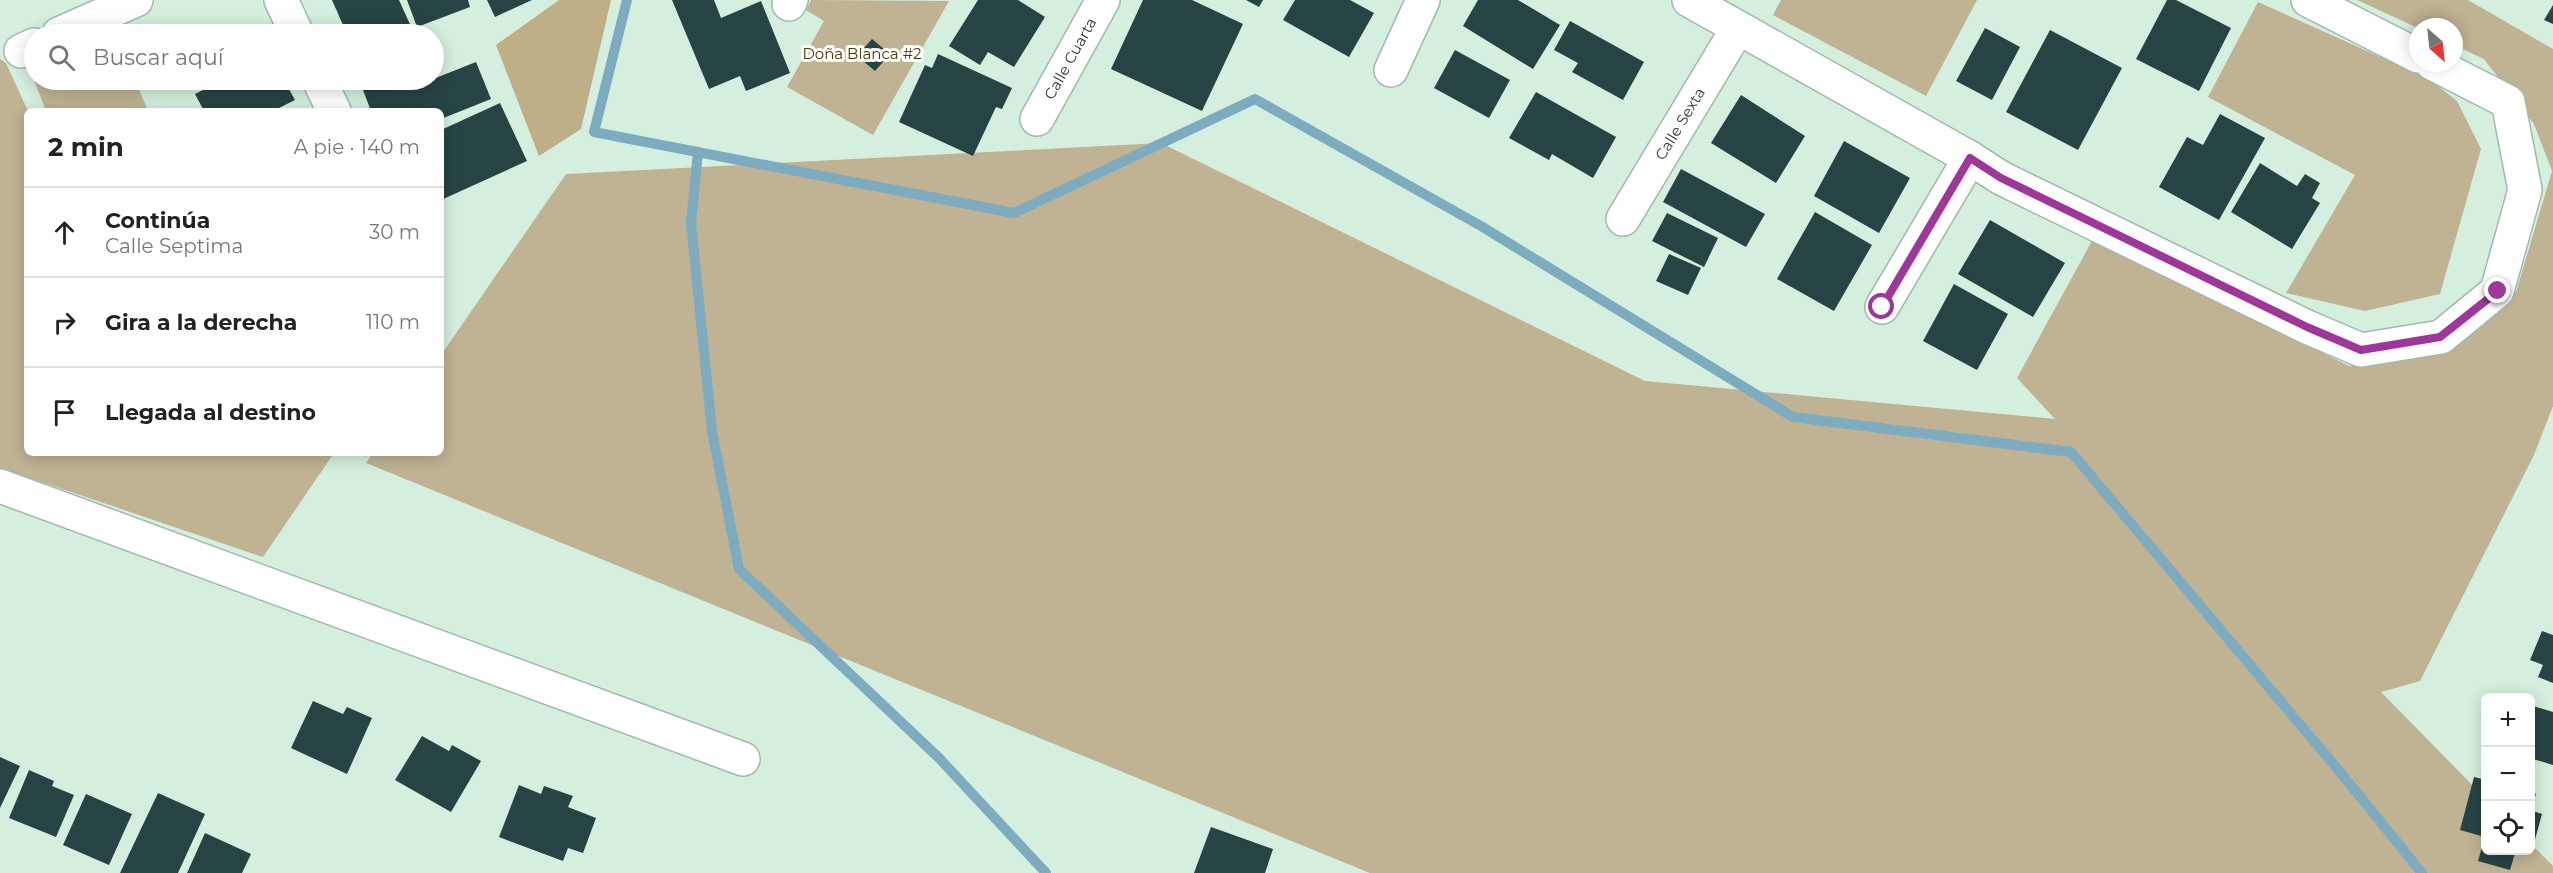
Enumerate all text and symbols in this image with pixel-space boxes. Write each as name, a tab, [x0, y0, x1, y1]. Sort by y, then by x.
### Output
street label: Calle Cuarta	[1040, 14, 1100, 103]
north arrow	[2409, 18, 2463, 72]
search box	[24, 24, 444, 90]
icon: search	[45, 41, 78, 74]
text: Buscar aquí	[93, 44, 224, 71]
park label: Doña Blanca #2	[802, 44, 922, 63]
street label: Calle Sexta	[1651, 84, 1709, 163]
text: 2 min	[48, 131, 124, 163]
text: A pie · 140 m	[294, 135, 420, 159]
text: Continúa	[105, 207, 210, 234]
icon: ahead	[48, 216, 81, 249]
text: 30 m	[369, 220, 420, 244]
text: Calle Septima	[105, 234, 243, 258]
route end	[2484, 277, 2510, 303]
route start	[1868, 293, 1894, 319]
icon: right	[48, 306, 81, 339]
text: Gira a la derecha	[105, 309, 297, 336]
text: 110 m	[366, 310, 420, 334]
icon: arrive	[48, 396, 81, 429]
text: Llegada al destino	[105, 399, 316, 426]
map controls	[2481, 693, 2535, 855]
button: +	[2481, 693, 2535, 747]
button: −	[2481, 747, 2535, 801]
button: locate	[2481, 801, 2535, 855]

